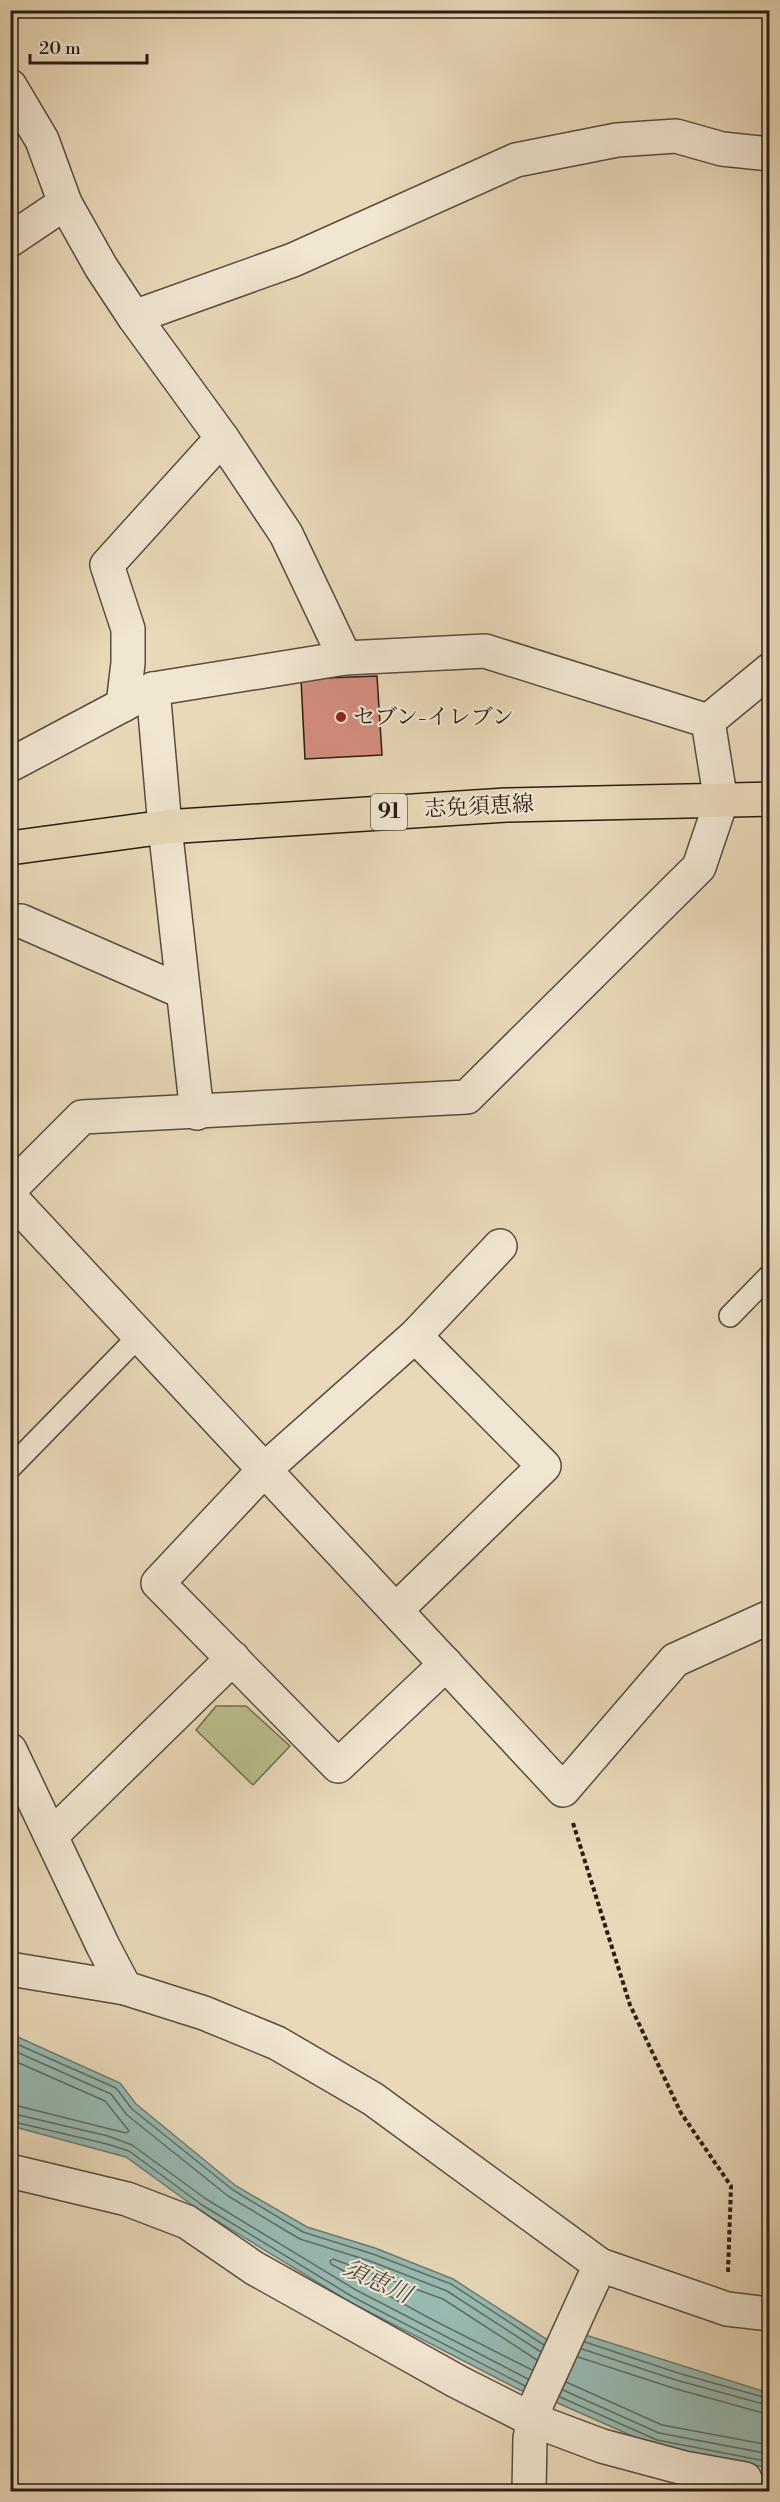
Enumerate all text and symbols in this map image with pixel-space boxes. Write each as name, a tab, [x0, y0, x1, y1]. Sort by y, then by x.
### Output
scale bar	[30, 27, 147, 65]
text: 20 m	[39, 37, 81, 60]
place label: セブン-イレブン	[353, 704, 514, 731]
marker: セブン-イレブン	[334, 710, 348, 724]
street label: 志免須恵線	[423, 791, 535, 823]
road number: 91	[371, 794, 407, 830]
water label: 須恵川	[338, 2254, 419, 2312]

